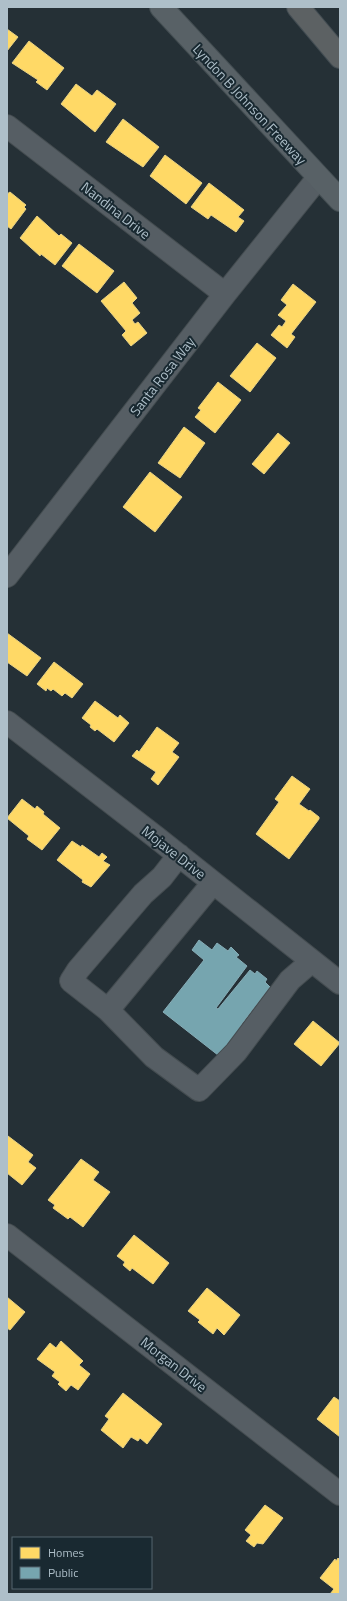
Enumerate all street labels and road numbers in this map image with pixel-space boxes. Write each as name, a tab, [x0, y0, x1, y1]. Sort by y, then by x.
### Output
street label: Lyndon B Johnson Freeway	[188, 39, 312, 169]
street label: Nandina Drive	[77, 176, 155, 244]
street label: Santa Rosa Way	[124, 332, 200, 420]
street label: Mojave Drive	[137, 820, 211, 884]
street label: Morgan Drive	[136, 1331, 212, 1397]

